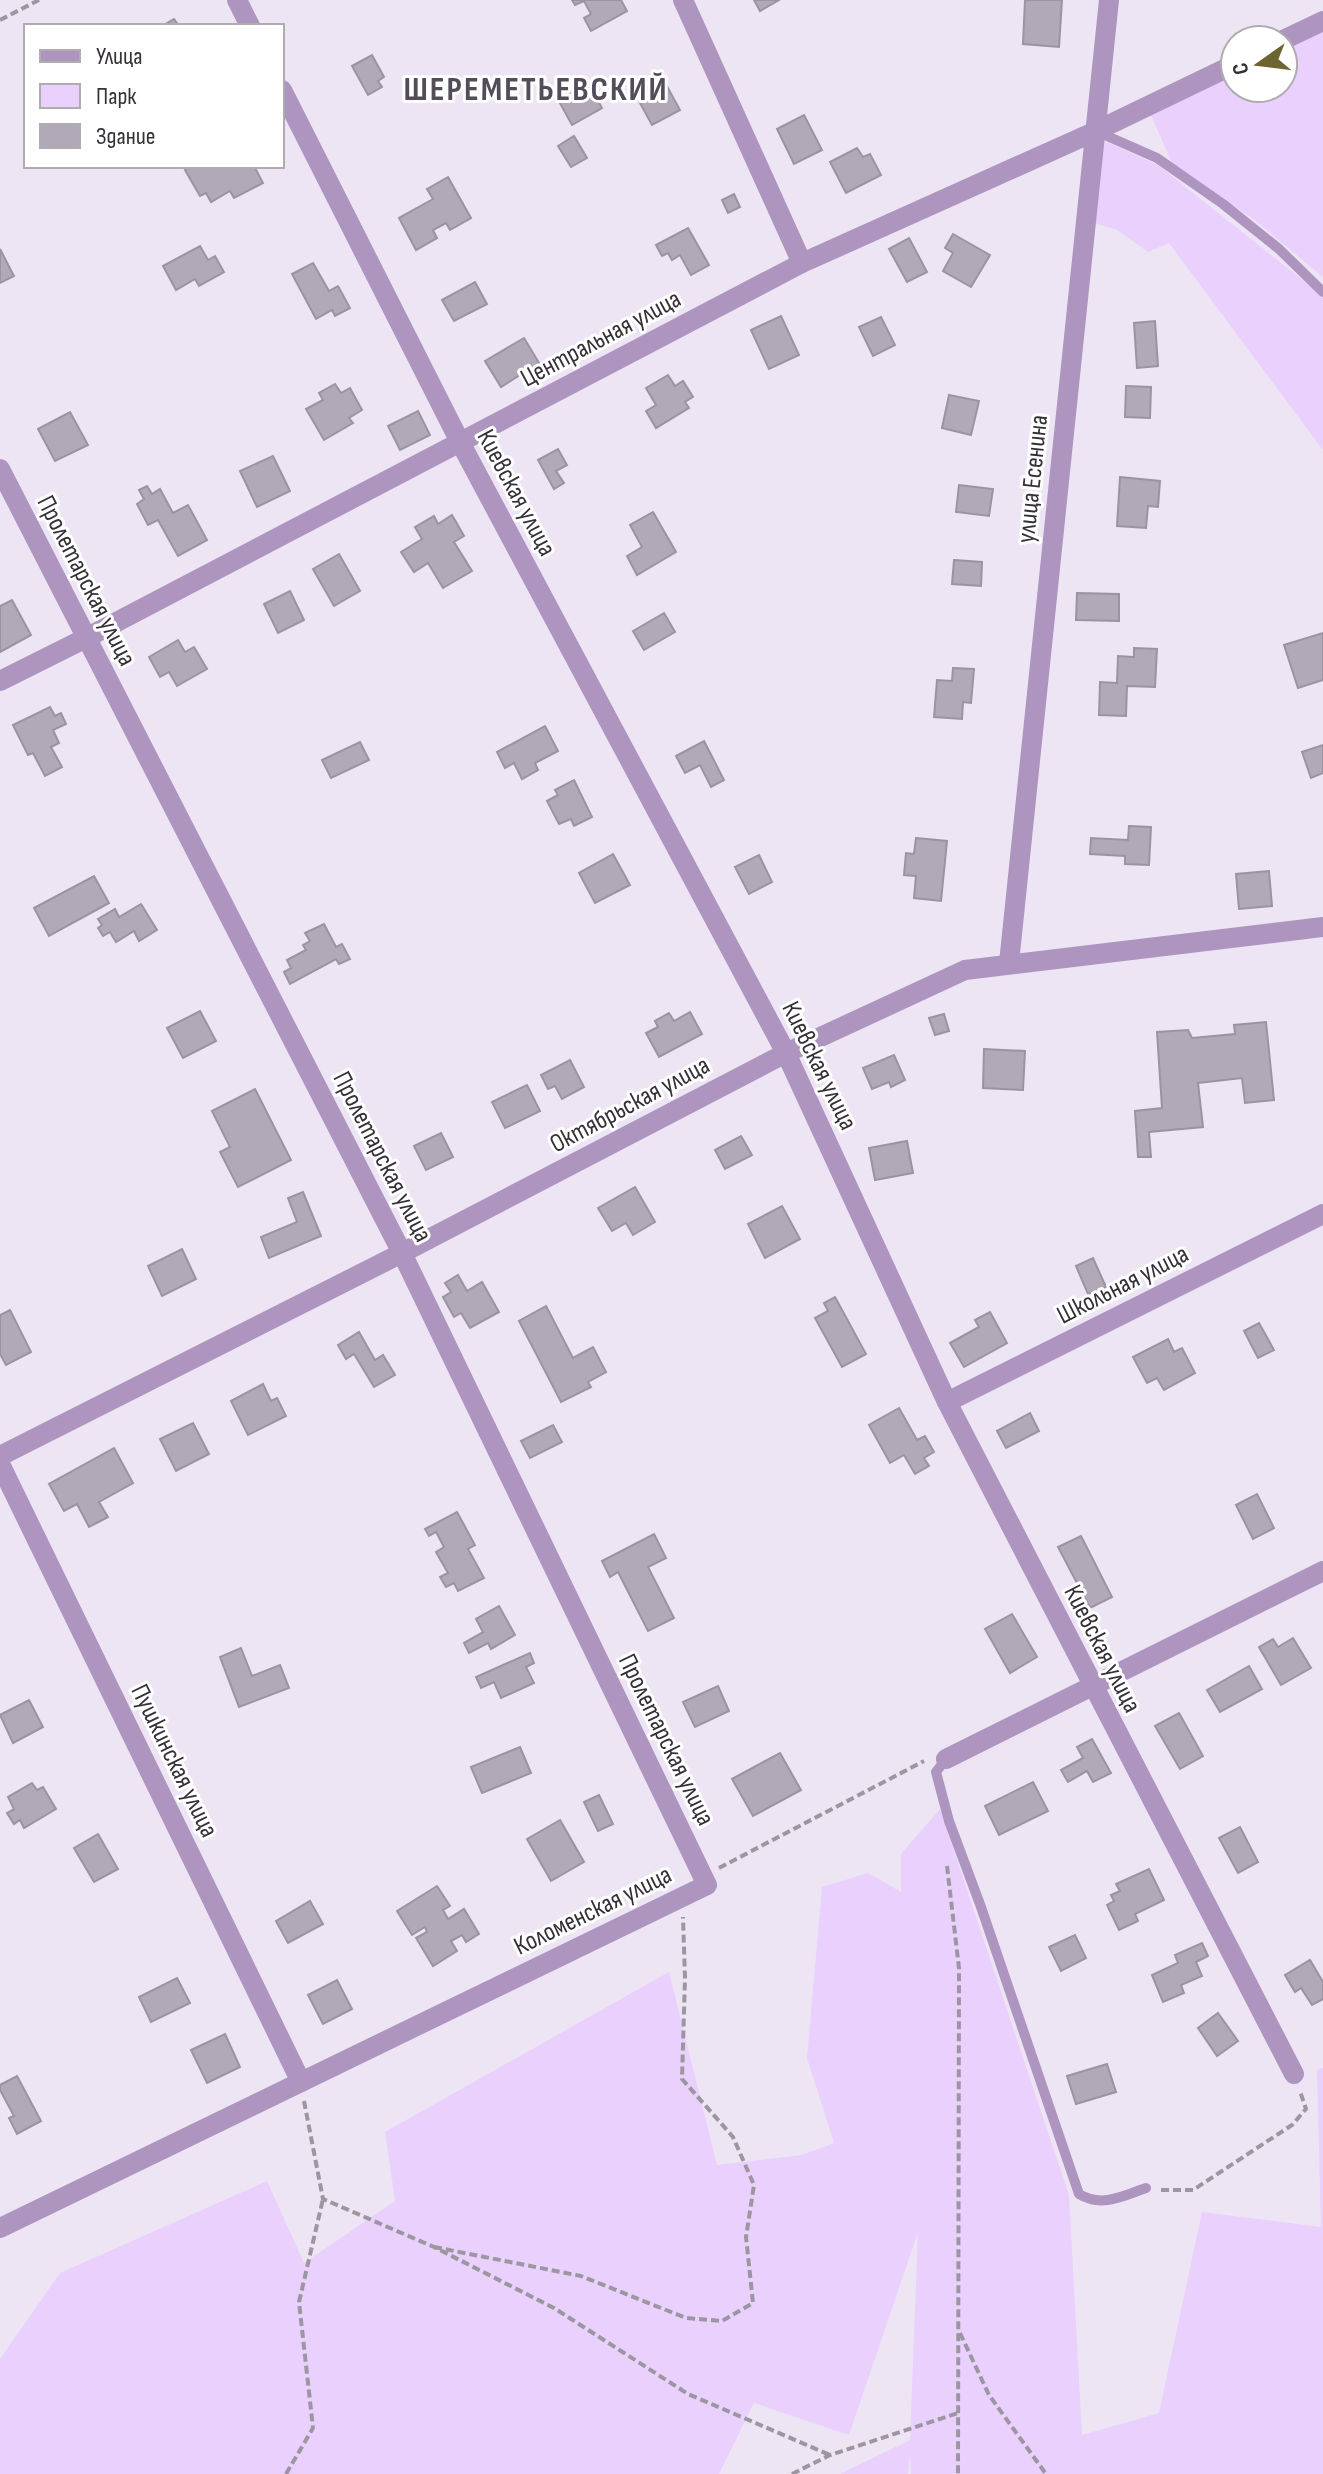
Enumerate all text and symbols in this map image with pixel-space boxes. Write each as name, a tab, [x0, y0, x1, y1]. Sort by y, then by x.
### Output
legend	[24, 24, 284, 168]
north arrow	[1219, 24, 1299, 104]
text: Улица	[96, 42, 142, 71]
text: С	[1227, 60, 1256, 77]
district label: ШЕРЕМЕТЬЕВСКИЙ	[403, 69, 669, 110]
text: Парк	[96, 82, 137, 111]
text: Здание	[96, 122, 155, 151]
street label: Центральная улица	[516, 284, 686, 394]
street label: улица Есенина	[1011, 413, 1055, 545]
street label: Киевская улица	[470, 424, 562, 562]
street label: Пролетарская улица	[30, 491, 142, 671]
street label: Киевская улица	[775, 997, 863, 1135]
street label: Октябрьская улица	[545, 1050, 715, 1160]
street label: Пролетарская улица	[326, 1067, 438, 1247]
street label: Школьная улица	[1052, 1239, 1194, 1331]
street label: Киевская улица	[1057, 1580, 1147, 1718]
street label: Пролетарская улица	[611, 1649, 721, 1831]
street label: Пушкинская улица	[124, 1679, 224, 1843]
street label: Коломенская улица	[509, 1859, 677, 1963]

